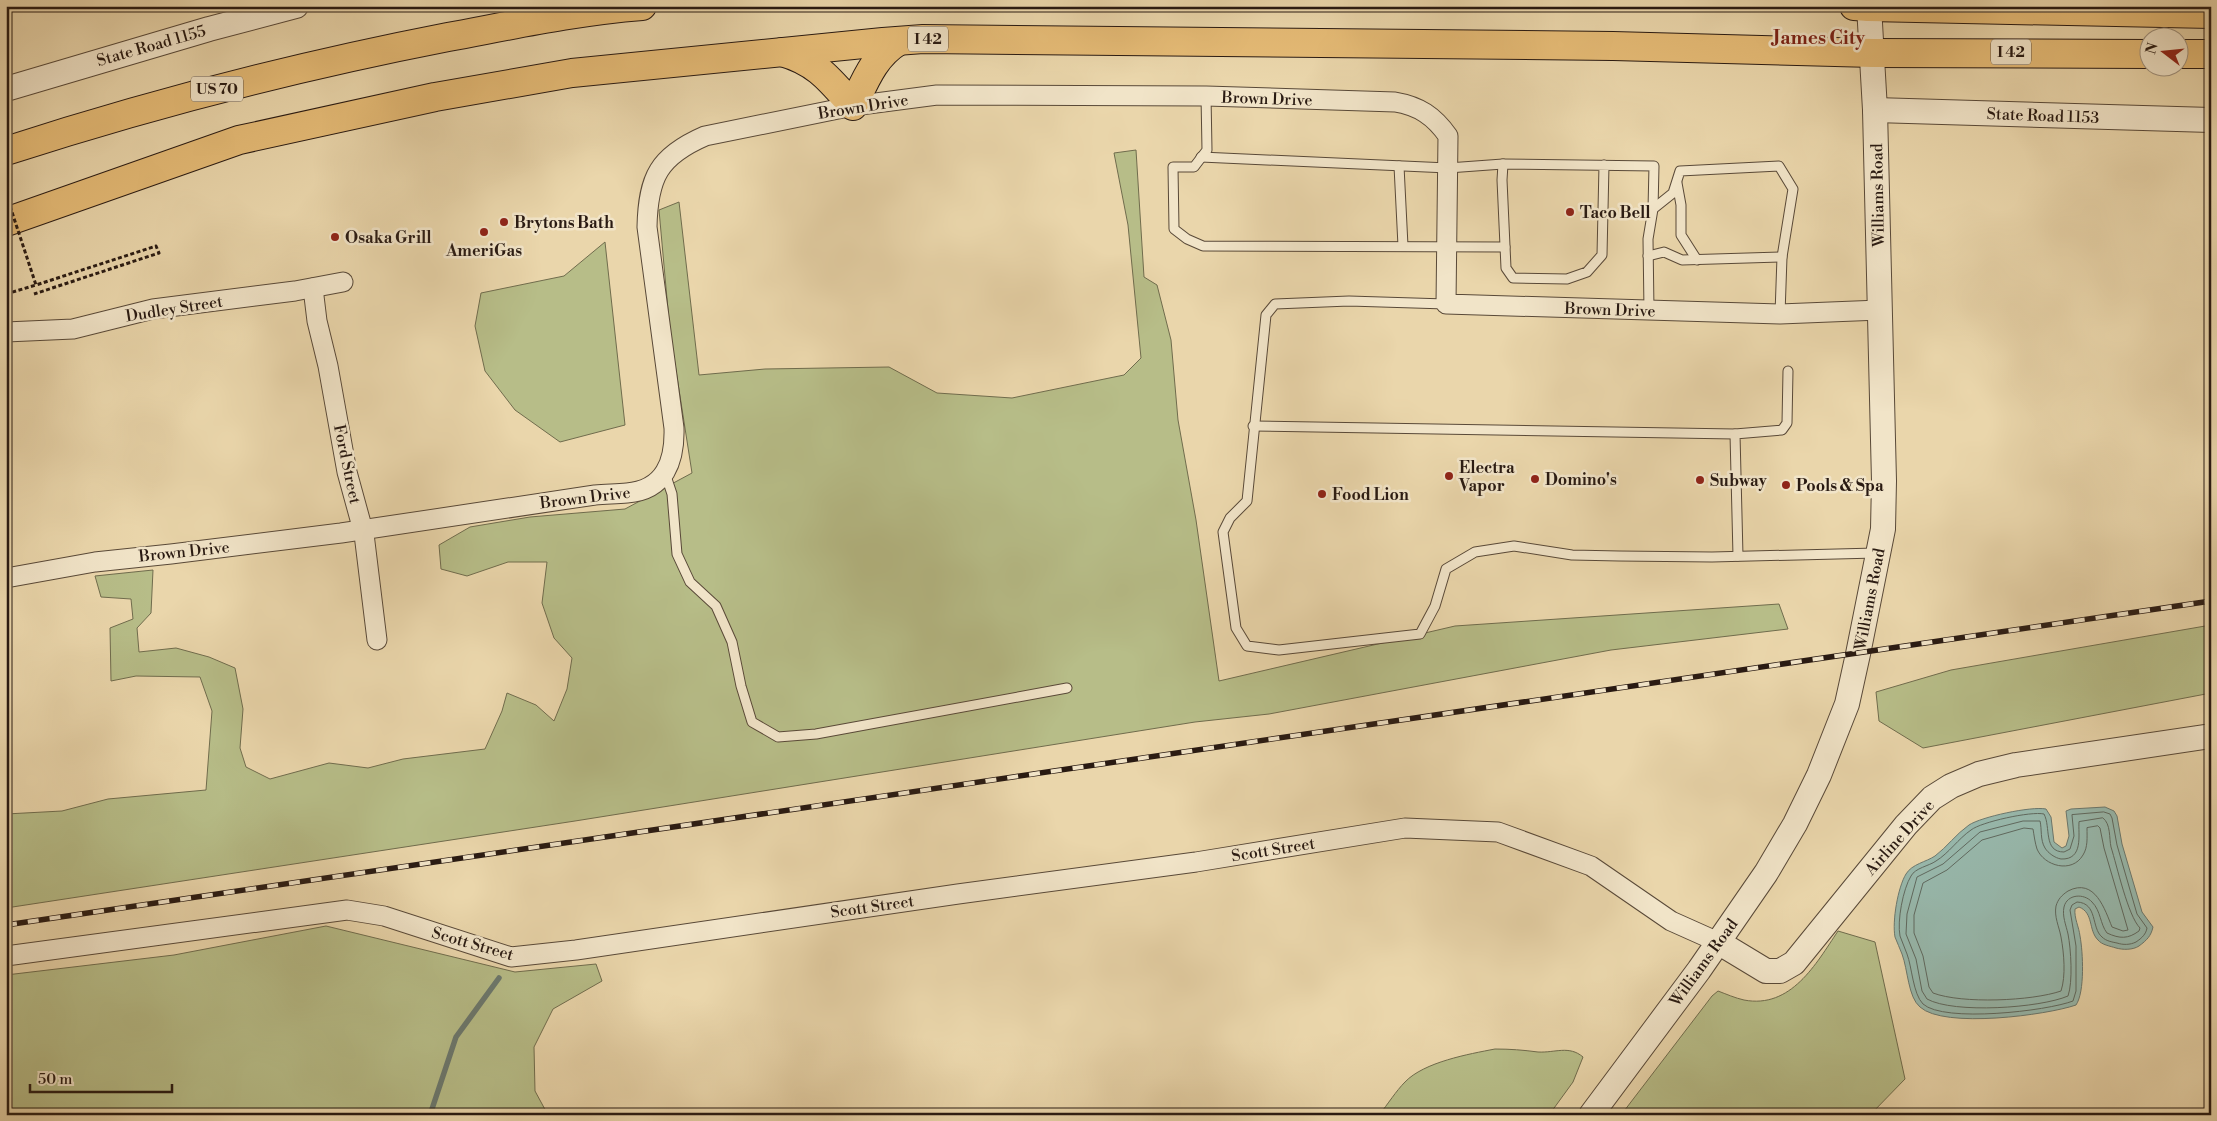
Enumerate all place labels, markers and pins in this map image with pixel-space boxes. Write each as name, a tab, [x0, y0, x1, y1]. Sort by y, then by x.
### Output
place label: Taco Bell	[1580, 203, 1651, 223]
marker: Taco Bell	[1564, 206, 1576, 218]
place label: Brytons Bath	[514, 213, 614, 233]
marker: Brytons Bath	[498, 216, 510, 228]
marker: AmeriGas	[478, 226, 490, 238]
place label: Osaka Grill	[345, 228, 432, 248]
marker: Osaka Grill	[329, 231, 341, 243]
place label: AmeriGas	[445, 241, 522, 261]
place label: Electra Vapor	[1458, 458, 1515, 496]
marker: Electra Vapor	[1443, 470, 1455, 482]
place label: Domino's	[1545, 470, 1617, 490]
place label: Subway	[1710, 471, 1768, 491]
marker: Domino's	[1529, 473, 1541, 485]
marker: Subway	[1694, 474, 1706, 486]
place label: Pools & Spa	[1796, 476, 1884, 496]
marker: Pools & Spa	[1780, 479, 1792, 491]
place label: Food Lion	[1332, 485, 1409, 505]
marker: Food Lion	[1316, 488, 1328, 500]

